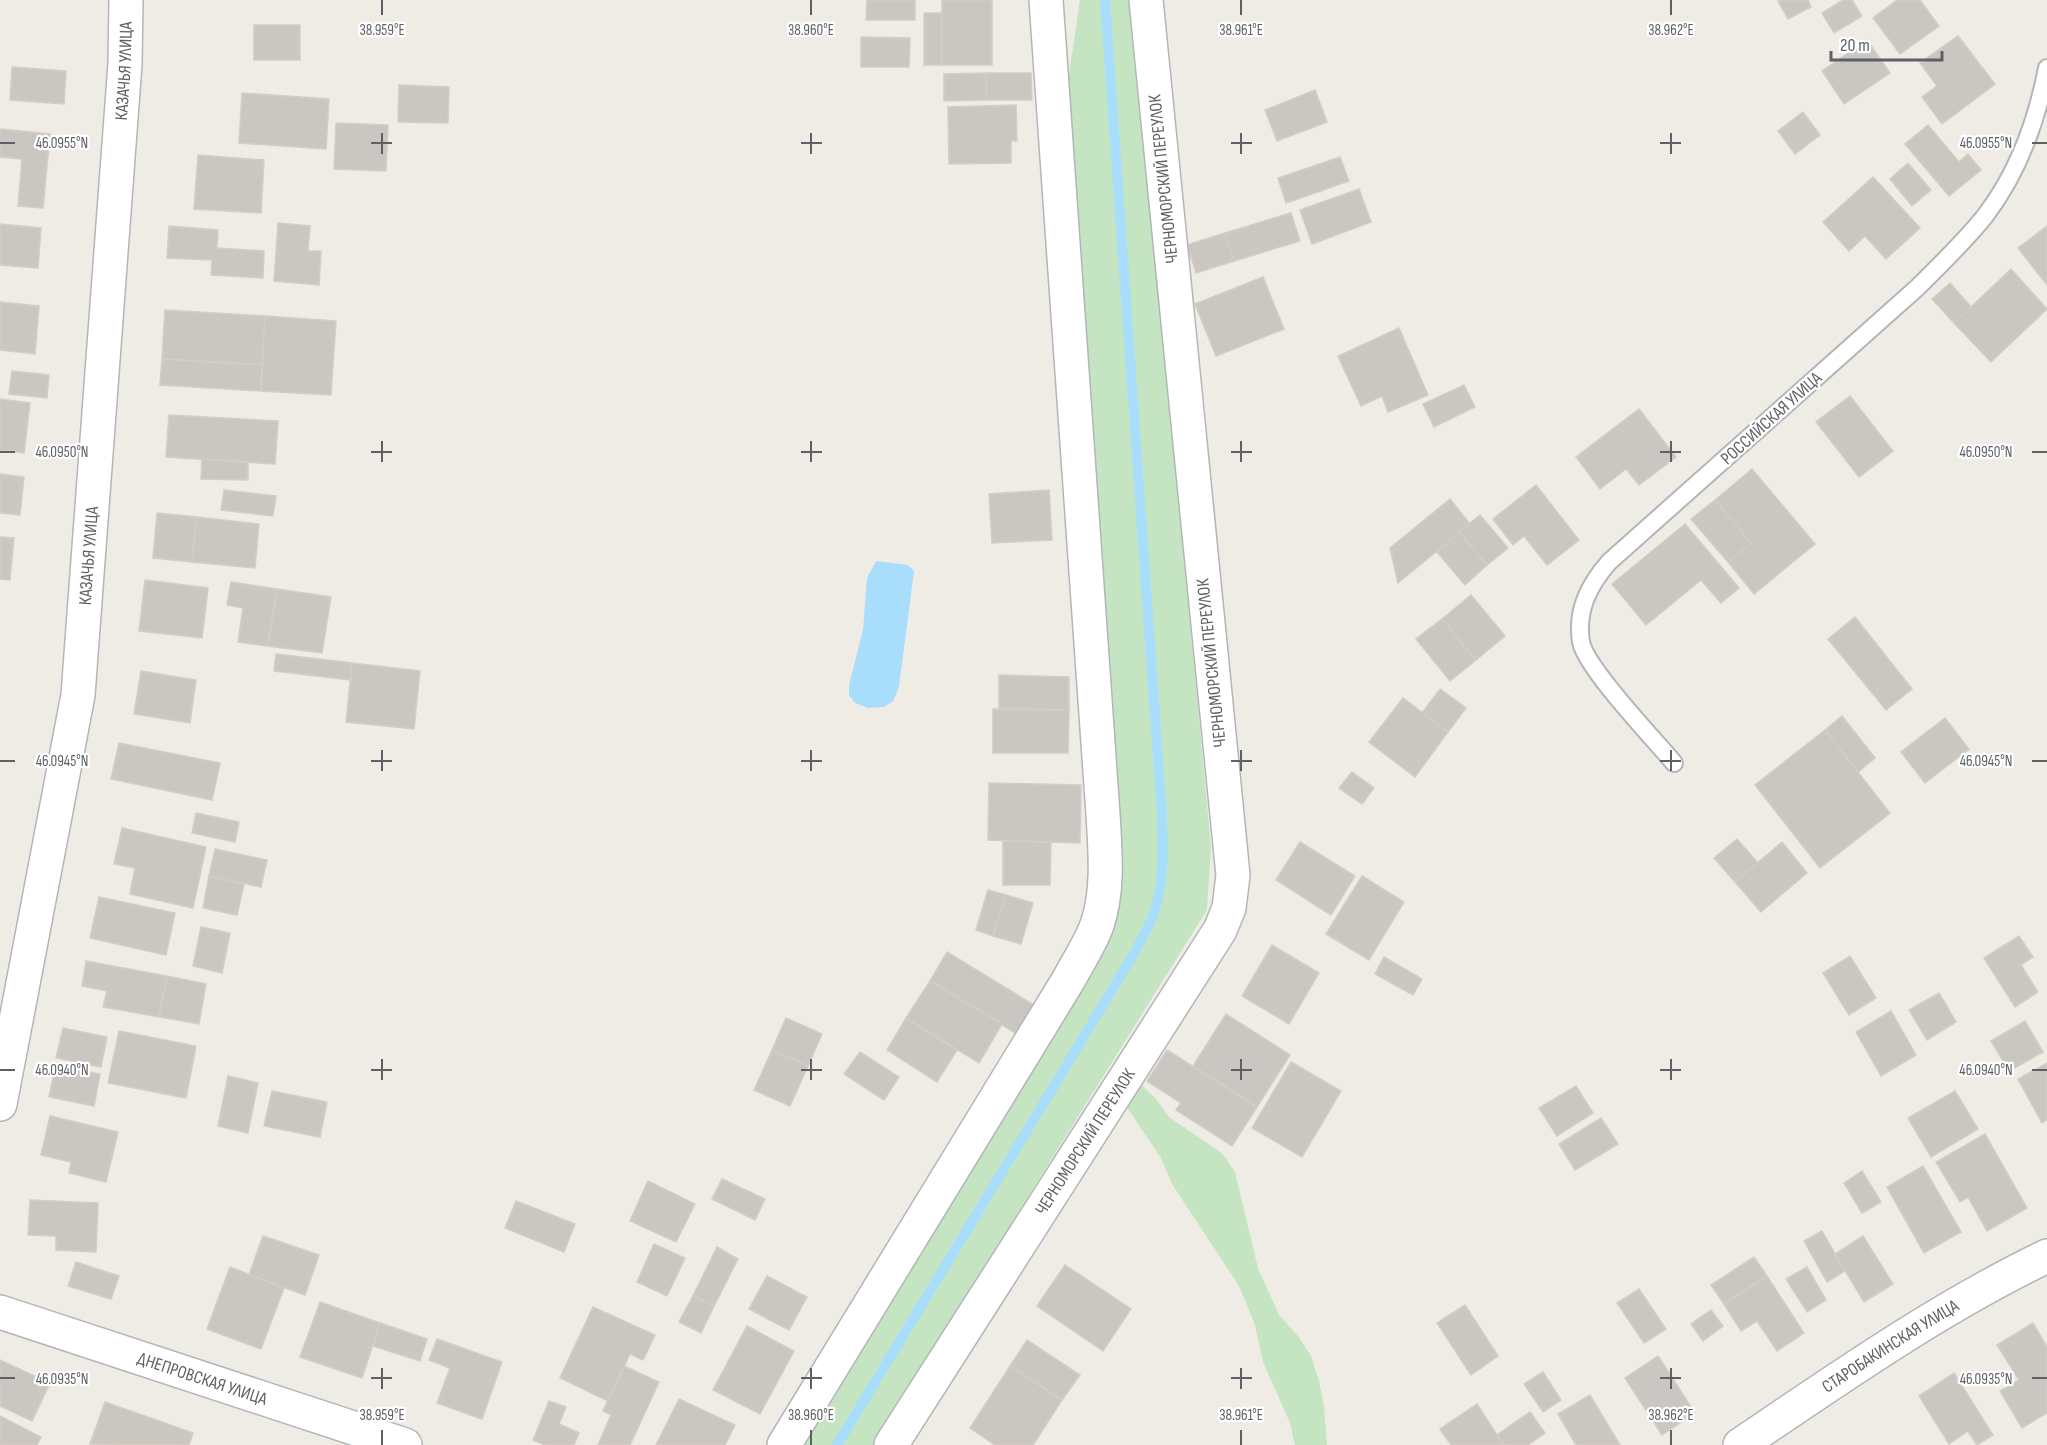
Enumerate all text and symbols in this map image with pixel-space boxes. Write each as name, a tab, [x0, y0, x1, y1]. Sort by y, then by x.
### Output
street label: КАЗАЧЬЯ УЛИЦА	[111, 21, 137, 121]
text: 38.959°E	[359, 21, 405, 40]
text: 38.960°E	[788, 21, 834, 40]
text: 38.961°E	[1219, 21, 1263, 40]
text: 38.962°E	[1648, 21, 1694, 40]
scale bar	[1831, 24, 1942, 62]
text: 20 m	[1840, 35, 1870, 56]
street label: ЧЕРНОМОРСКИЙ ПЕРЕУЛОК	[1144, 93, 1183, 264]
text: 46.0955°N	[36, 134, 88, 153]
text: 46.0955°N	[1960, 134, 2012, 153]
street label: РОССИЙСКАЯ УЛИЦА	[1717, 367, 1826, 469]
text: 46.0950°N	[35, 443, 89, 462]
text: 46.0950°N	[1959, 443, 2013, 462]
street label: КАЗАЧЬЯ УЛИЦА	[75, 505, 103, 606]
street label: ЧЕРНОМОРСКИЙ ПЕРЕУЛОК	[1192, 577, 1231, 748]
text: 46.0945°N	[36, 752, 88, 771]
text: 46.0945°N	[1960, 752, 2012, 771]
text: 46.0940°N	[35, 1061, 89, 1080]
text: 46.0940°N	[1959, 1061, 2013, 1080]
street label: ЧЕРНОМОРСКИЙ ПЕРЕУЛОК	[1031, 1064, 1140, 1219]
street label: СТАРОБАКИНСКАЯ УЛИЦА	[1818, 1295, 1963, 1397]
street label: ДНЕПРОВСКАЯ УЛИЦА	[135, 1348, 270, 1410]
text: 46.0935°N	[36, 1370, 88, 1389]
text: 46.0935°N	[1960, 1370, 2012, 1389]
text: 38.959°E	[359, 1406, 405, 1425]
text: 38.960°E	[788, 1406, 834, 1425]
text: 38.961°E	[1219, 1406, 1263, 1425]
text: 38.962°E	[1648, 1406, 1694, 1425]

